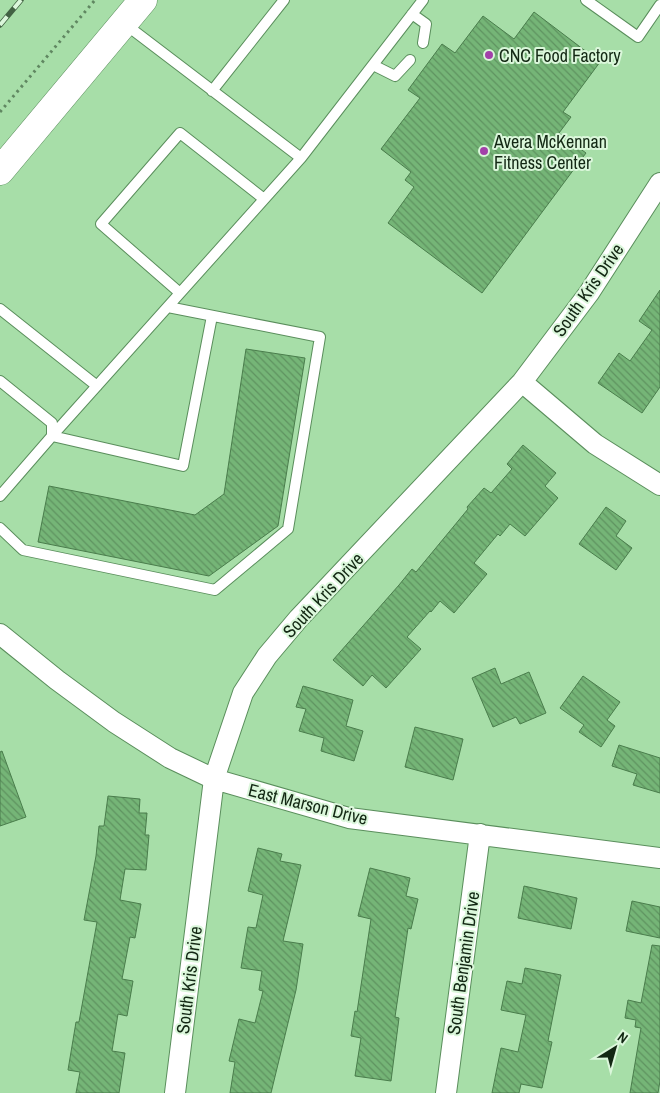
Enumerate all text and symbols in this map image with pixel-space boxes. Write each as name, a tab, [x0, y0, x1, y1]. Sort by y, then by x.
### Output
place label: CNC Food Factory	[499, 43, 621, 68]
marker: CNC Food Factory	[483, 49, 495, 61]
place label: Avera McKennan Fitness Center	[493, 129, 607, 175]
marker: Avera McKennan Fitness Center	[478, 145, 490, 157]
street label: South Kris Drive	[547, 238, 629, 342]
street label: South Kris Drive	[277, 547, 369, 643]
street label: East Marson Drive	[246, 777, 370, 831]
street label: South Benjamin Drive	[441, 890, 485, 1036]
street label: South Kris Drive	[170, 925, 208, 1035]
north arrow	[590, 1023, 640, 1073]
text: N	[614, 1028, 632, 1047]

